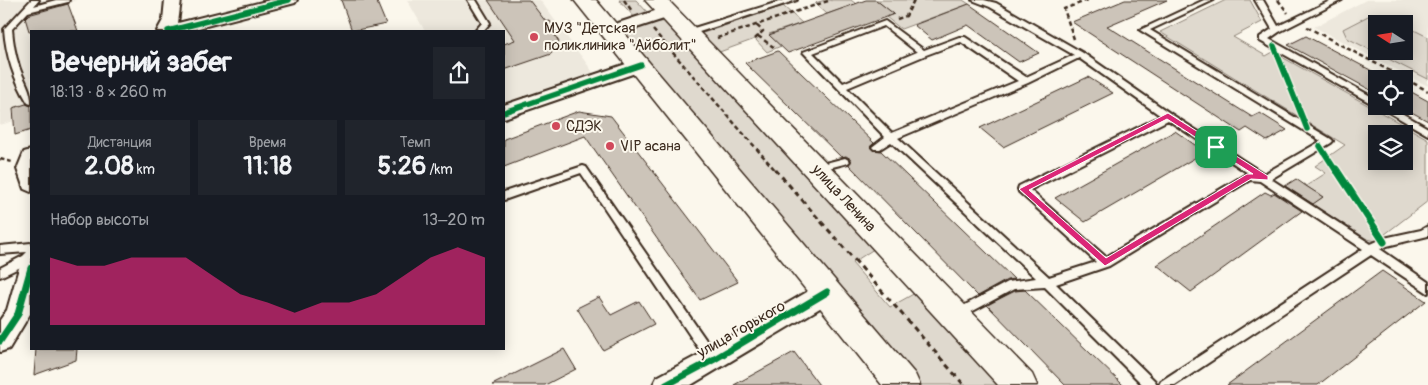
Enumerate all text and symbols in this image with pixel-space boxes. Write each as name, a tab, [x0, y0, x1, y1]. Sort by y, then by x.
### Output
north arrow	[1368, 15, 1412, 60]
map controls	[1368, 15, 1413, 170]
place label: МУЗ "Детская поликлиника "Айболит"	[544, 19, 697, 55]
marker: МУЗ "Детская поликлиника "Айболит"	[528, 31, 540, 43]
text: Вечерний забег	[50, 45, 232, 80]
button: share	[433, 47, 485, 99]
button: locate	[1368, 70, 1413, 115]
text: 18:13 · 8 × 260 m	[50, 82, 167, 102]
place label: СДЭК	[566, 117, 602, 136]
marker: СДЭК	[550, 120, 562, 132]
button: layers	[1368, 125, 1413, 170]
pin	[1195, 126, 1237, 168]
icon: arrive	[1202, 133, 1230, 161]
text: Дистанция	[88, 134, 152, 151]
text: Время	[249, 134, 286, 151]
text: Темп	[400, 134, 431, 151]
place label: VIP асана	[620, 137, 681, 156]
marker: VIP асана	[604, 140, 616, 152]
text: 2.08	[85, 151, 134, 182]
text: 11:18	[243, 151, 292, 182]
text: 5:26	[378, 151, 426, 182]
street label: улица Ленина	[807, 160, 880, 236]
text: km	[134, 161, 155, 178]
text: /km	[426, 161, 453, 178]
text: Набор высоты	[50, 210, 149, 230]
text: 13–20 m	[423, 210, 485, 230]
street label: улица Горького	[693, 297, 789, 363]

